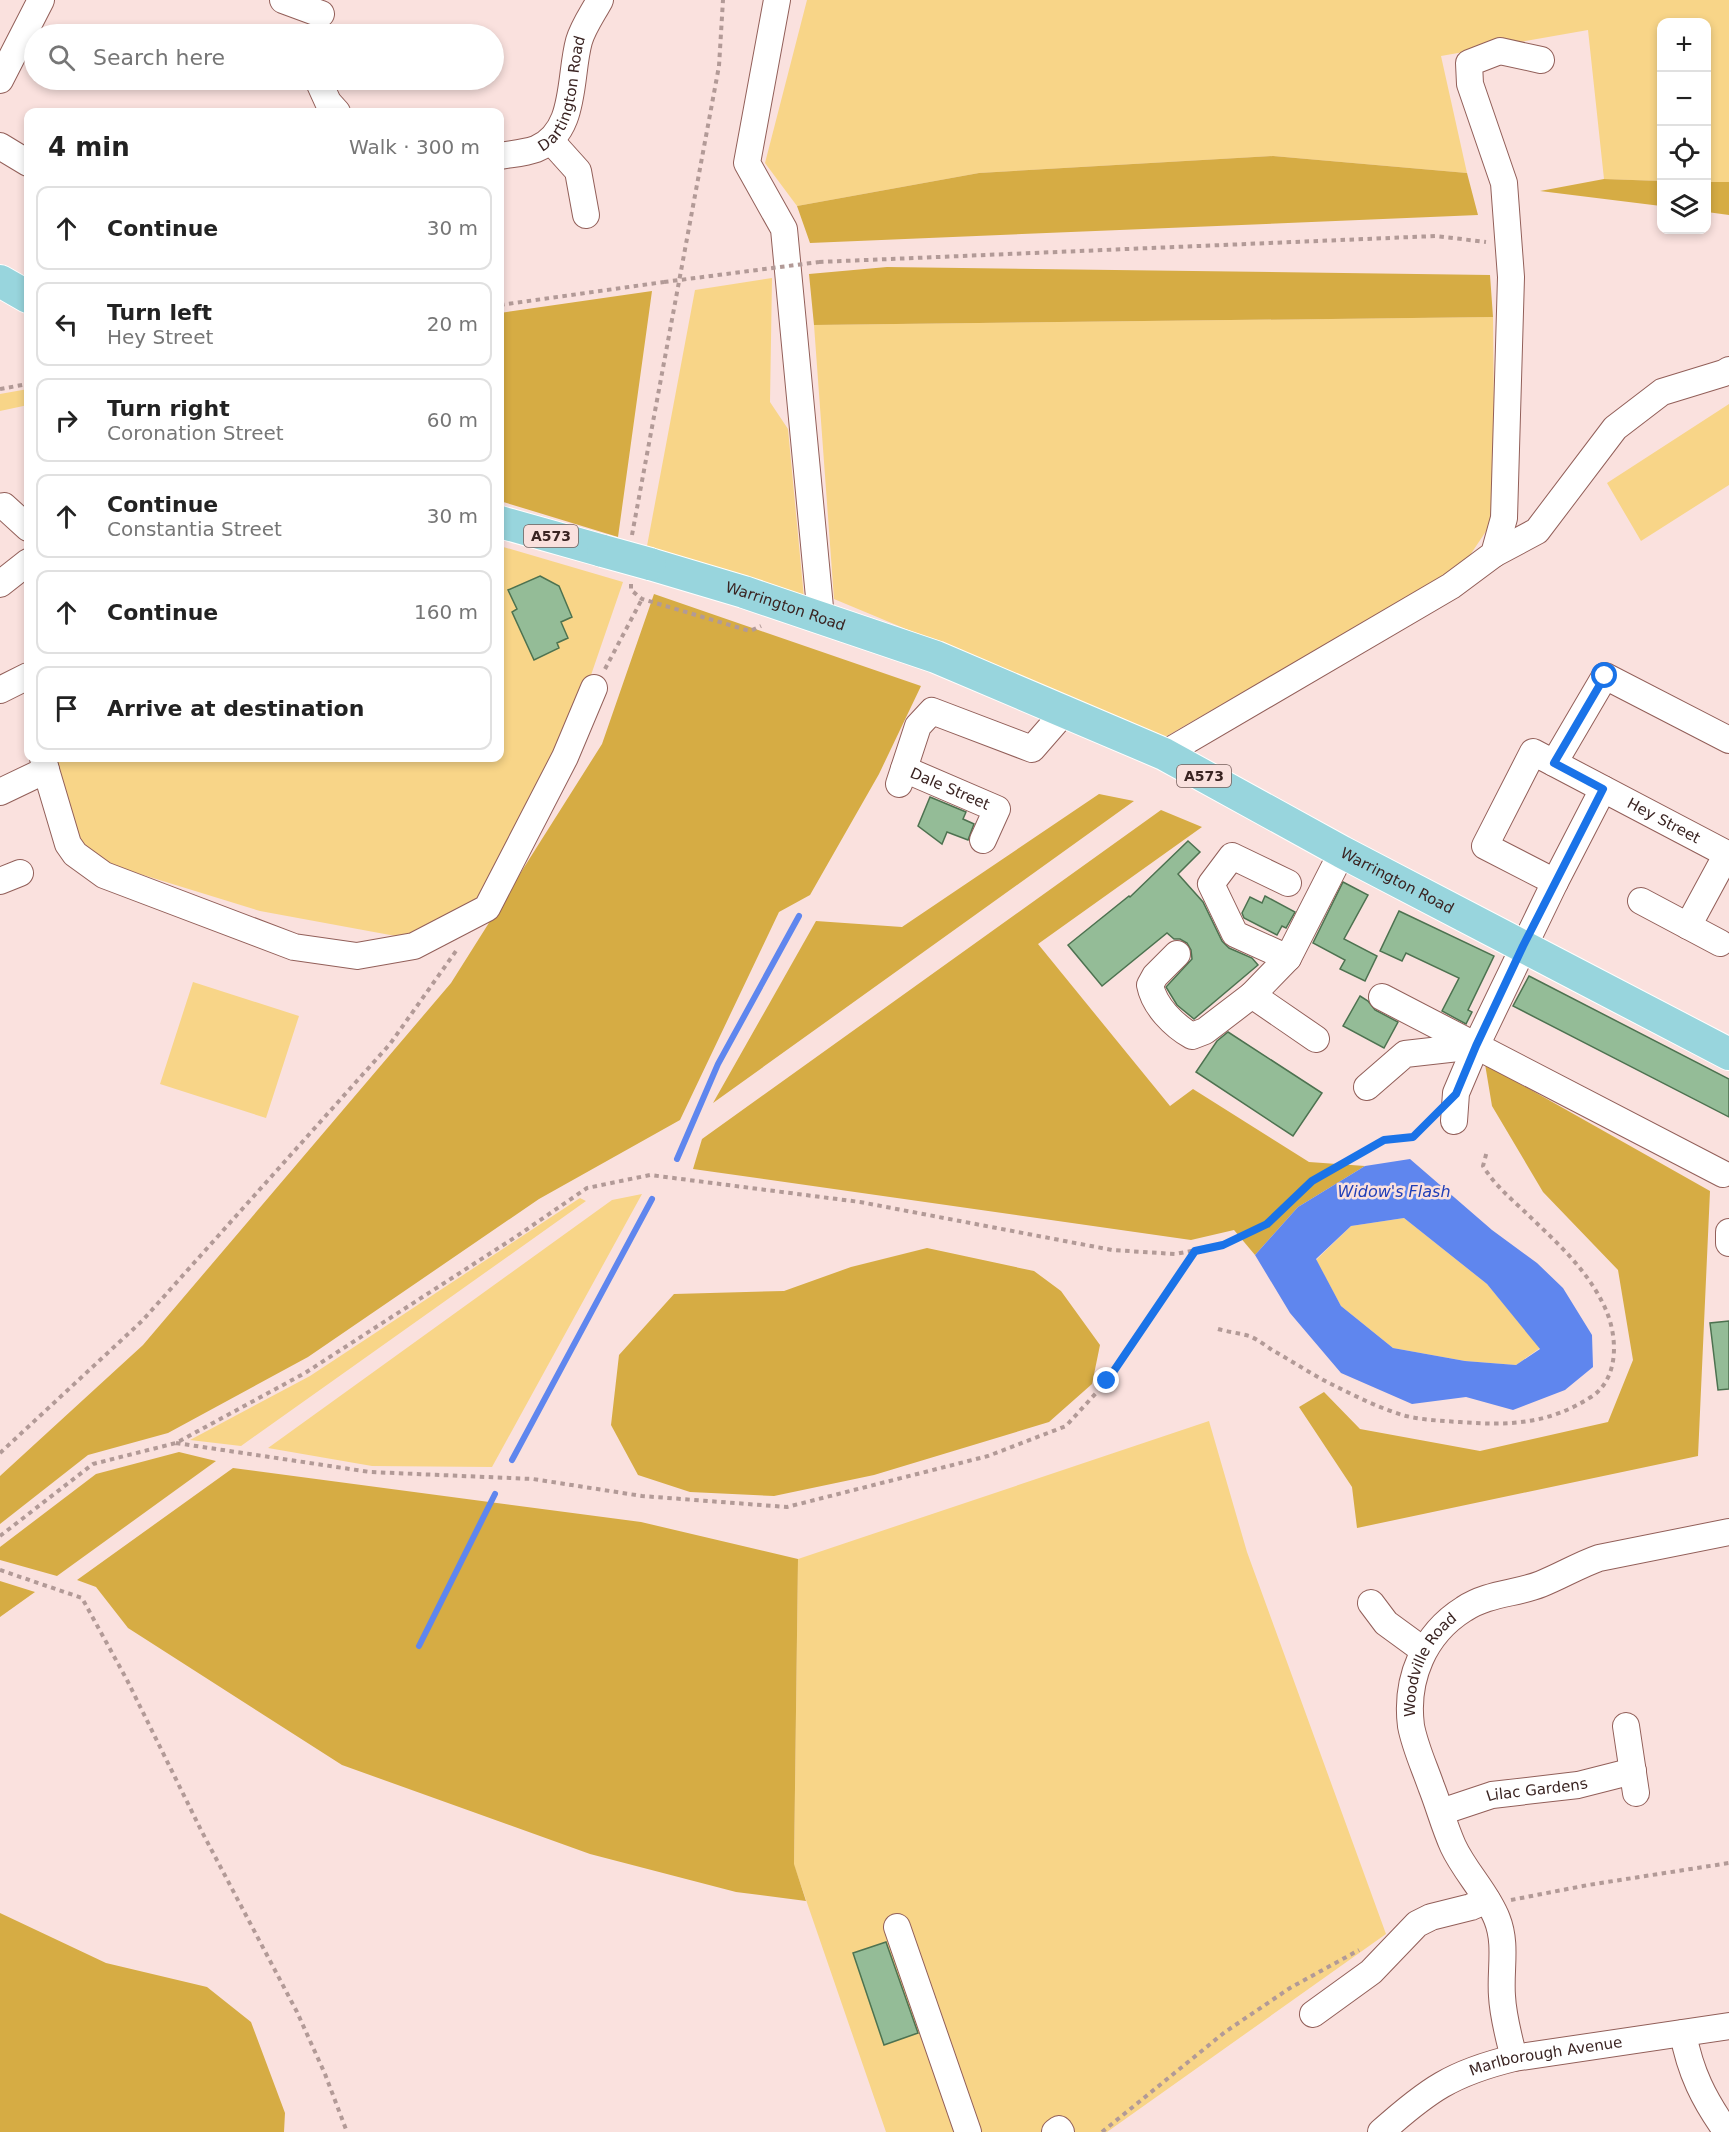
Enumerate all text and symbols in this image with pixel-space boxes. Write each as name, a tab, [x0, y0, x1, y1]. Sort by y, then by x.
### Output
map controls	[1657, 18, 1711, 234]
button: +	[1657, 18, 1711, 72]
search box	[24, 24, 504, 90]
street label: Dartington Road	[535, 34, 589, 155]
icon: search	[45, 41, 78, 74]
text: Search here	[93, 45, 225, 70]
button: −	[1657, 72, 1711, 126]
button: locate	[1657, 126, 1711, 180]
text: 4 min	[48, 132, 130, 162]
text: Walk · 300 m	[349, 135, 480, 159]
button: layers	[1657, 180, 1711, 234]
icon: ahead	[50, 212, 83, 245]
text: Continue	[107, 216, 218, 241]
text: 30 m	[427, 216, 478, 240]
text: Turn left	[107, 300, 212, 325]
icon: left	[50, 308, 83, 341]
text: 20 m	[427, 312, 478, 336]
text: Hey Street	[107, 325, 213, 349]
text: Turn right	[107, 396, 230, 421]
icon: right	[50, 404, 83, 437]
text: 60 m	[427, 408, 478, 432]
text: Coronation Street	[107, 421, 284, 445]
text: Continue	[107, 492, 218, 517]
icon: ahead	[50, 500, 83, 533]
text: 30 m	[427, 504, 478, 528]
text: Constantia Street	[107, 517, 282, 541]
road number: A573	[524, 525, 578, 547]
street label: Warrington Road	[723, 578, 848, 635]
icon: ahead	[50, 596, 83, 629]
text: Continue	[107, 600, 218, 625]
text: 160 m	[414, 600, 478, 624]
route start	[1591, 662, 1617, 688]
icon: arrive	[50, 692, 83, 725]
text: Arrive at destination	[107, 696, 364, 721]
street label: Dale Street	[908, 764, 992, 814]
road number: A573	[1177, 765, 1231, 787]
street label: Hey Street	[1624, 794, 1703, 847]
street label: Warrington Road	[1337, 844, 1457, 918]
water label: Widow's Flash	[1337, 1182, 1451, 1201]
route end	[1093, 1367, 1119, 1393]
street label: Woodville Road	[1401, 1609, 1460, 1717]
street label: Lilac Gardens	[1484, 1774, 1590, 1805]
street label: Marlborough Avenue	[1467, 2033, 1623, 2080]

